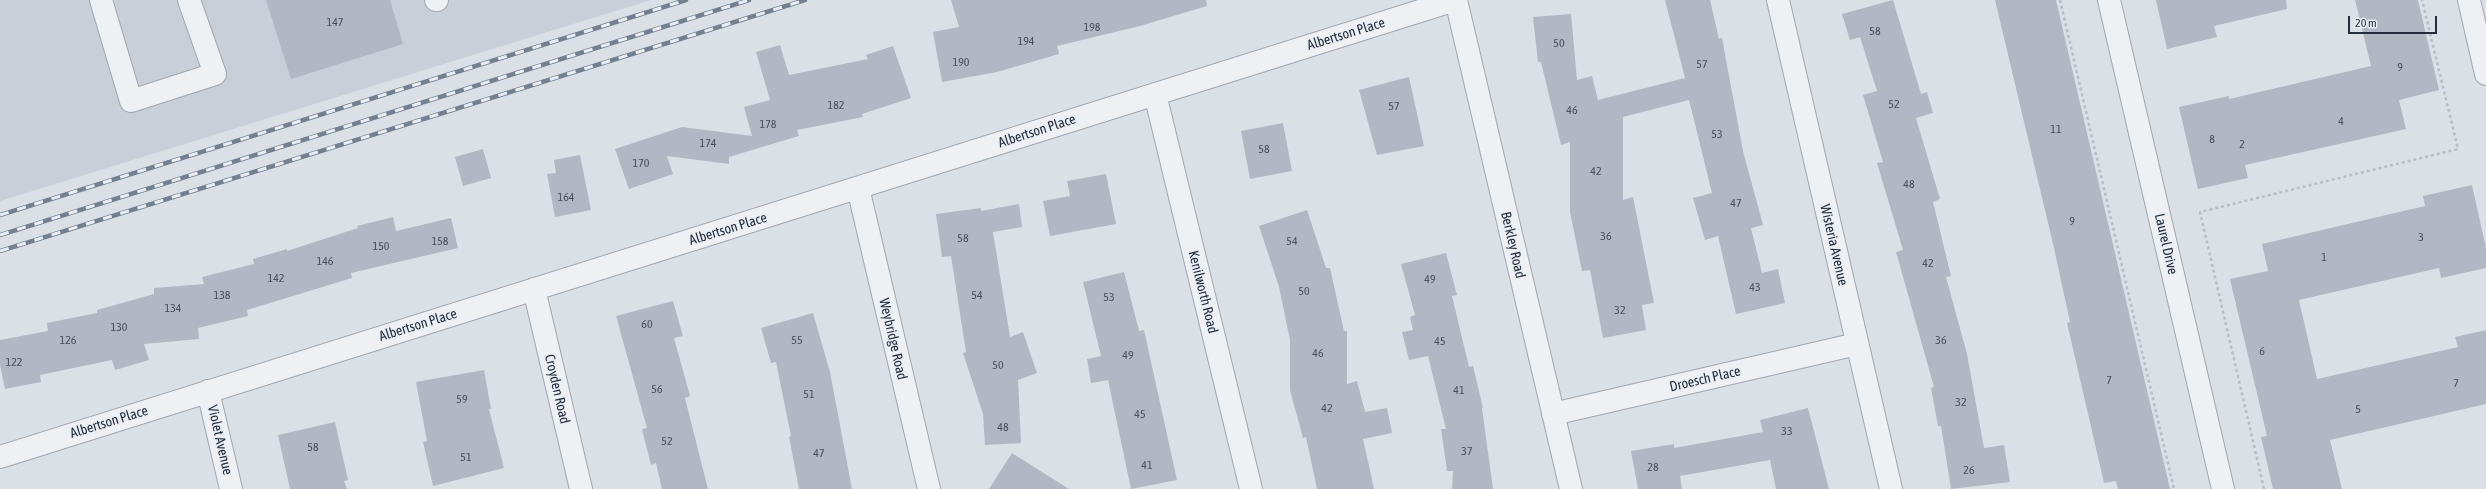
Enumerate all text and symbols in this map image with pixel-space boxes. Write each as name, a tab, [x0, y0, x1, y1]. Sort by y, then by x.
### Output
scale bar	[2350, 8, 2439, 34]
street label: Albertson Place	[1305, 14, 1387, 54]
house number: 147	[327, 15, 343, 29]
text: 20 m	[2355, 16, 2377, 30]
house number: 198	[1084, 20, 1100, 34]
house number: 58	[1869, 24, 1881, 38]
house number: 194	[1018, 34, 1034, 48]
house number: 50	[1553, 36, 1565, 50]
house number: 190	[953, 55, 969, 69]
house number: 57	[1696, 57, 1708, 71]
house number: 9	[2397, 60, 2403, 74]
house number: 52	[1888, 97, 1900, 111]
house number: 182	[828, 98, 844, 112]
house number: 57	[1388, 99, 1400, 113]
house number: 46	[1566, 103, 1578, 117]
street label: Albertson Place	[996, 111, 1078, 151]
house number: 4	[2338, 114, 2344, 128]
house number: 178	[760, 117, 776, 131]
house number: 11	[2050, 122, 2062, 136]
house number: 53	[1711, 127, 1723, 141]
house number: 8	[2209, 132, 2215, 146]
house number: 174	[700, 136, 716, 150]
house number: 2	[2239, 137, 2245, 151]
house number: 58	[1258, 142, 1270, 156]
house number: 170	[633, 156, 649, 170]
house number: 42	[1590, 164, 1602, 178]
house number: 48	[1903, 177, 1915, 191]
house number: 164	[558, 190, 574, 204]
house number: 47	[1730, 196, 1742, 210]
street label: Wisteria Avenue	[1816, 203, 1852, 287]
street label: Albertson Place	[687, 209, 769, 249]
street label: Berkley Road	[1497, 210, 1529, 280]
street label: Laurel Drive	[2151, 212, 2181, 276]
house number: 9	[2069, 214, 2075, 228]
house number: 36	[1600, 229, 1612, 243]
house number: 3	[2418, 230, 2424, 244]
house number: 58	[957, 231, 969, 245]
house number: 158	[432, 234, 448, 248]
house number: 54	[1286, 234, 1298, 248]
house number: 150	[373, 239, 389, 253]
street label: Kenilworth Road	[1185, 249, 1221, 335]
house number: 1	[2321, 250, 2327, 264]
house number: 146	[317, 254, 333, 268]
house number: 42	[1922, 256, 1934, 270]
house number: 142	[268, 271, 284, 285]
house number: 49	[1424, 272, 1436, 286]
house number: 43	[1749, 280, 1761, 294]
house number: 50	[1298, 284, 1310, 298]
house number: 138	[214, 288, 230, 302]
house number: 54	[971, 288, 983, 302]
house number: 53	[1103, 290, 1115, 304]
street label: Weybridge Road	[875, 297, 911, 381]
house number: 134	[165, 301, 181, 315]
house number: 32	[1614, 303, 1626, 317]
street label: Albertson Place	[377, 305, 459, 345]
house number: 60	[641, 317, 653, 331]
house number: 130	[111, 320, 127, 334]
house number: 126	[60, 333, 76, 347]
house number: 55	[791, 333, 803, 347]
house number: 36	[1935, 333, 1947, 347]
house number: 45	[1434, 334, 1446, 348]
house number: 6	[2259, 344, 2265, 358]
house number: 46	[1312, 346, 1324, 360]
house number: 49	[1122, 348, 1134, 362]
street label: Croyden Road	[541, 353, 573, 425]
house number: 122	[6, 355, 22, 369]
house number: 50	[992, 358, 1004, 372]
street label: Droesch Place	[1668, 363, 1742, 395]
house number: 7	[2106, 373, 2112, 387]
house number: 7	[2453, 376, 2459, 390]
house number: 56	[651, 382, 663, 396]
house number: 41	[1453, 383, 1465, 397]
house number: 51	[803, 387, 815, 401]
house number: 59	[456, 392, 468, 406]
house number: 32	[1955, 395, 1967, 409]
house number: 42	[1321, 401, 1333, 415]
street label: Albertson Place	[68, 402, 150, 442]
house number: 5	[2355, 402, 2361, 416]
street label: Violet Avenue	[204, 403, 236, 477]
house number: 45	[1134, 407, 1146, 421]
house number: 48	[997, 420, 1009, 434]
house number: 33	[1781, 424, 1793, 438]
house number: 52	[661, 434, 673, 448]
house number: 58	[307, 440, 319, 454]
house number: 37	[1461, 444, 1473, 458]
house number: 47	[813, 446, 825, 460]
house number: 51	[460, 450, 472, 464]
house number: 41	[1141, 458, 1153, 472]
house number: 28	[1647, 460, 1659, 474]
house number: 26	[1963, 463, 1975, 477]

